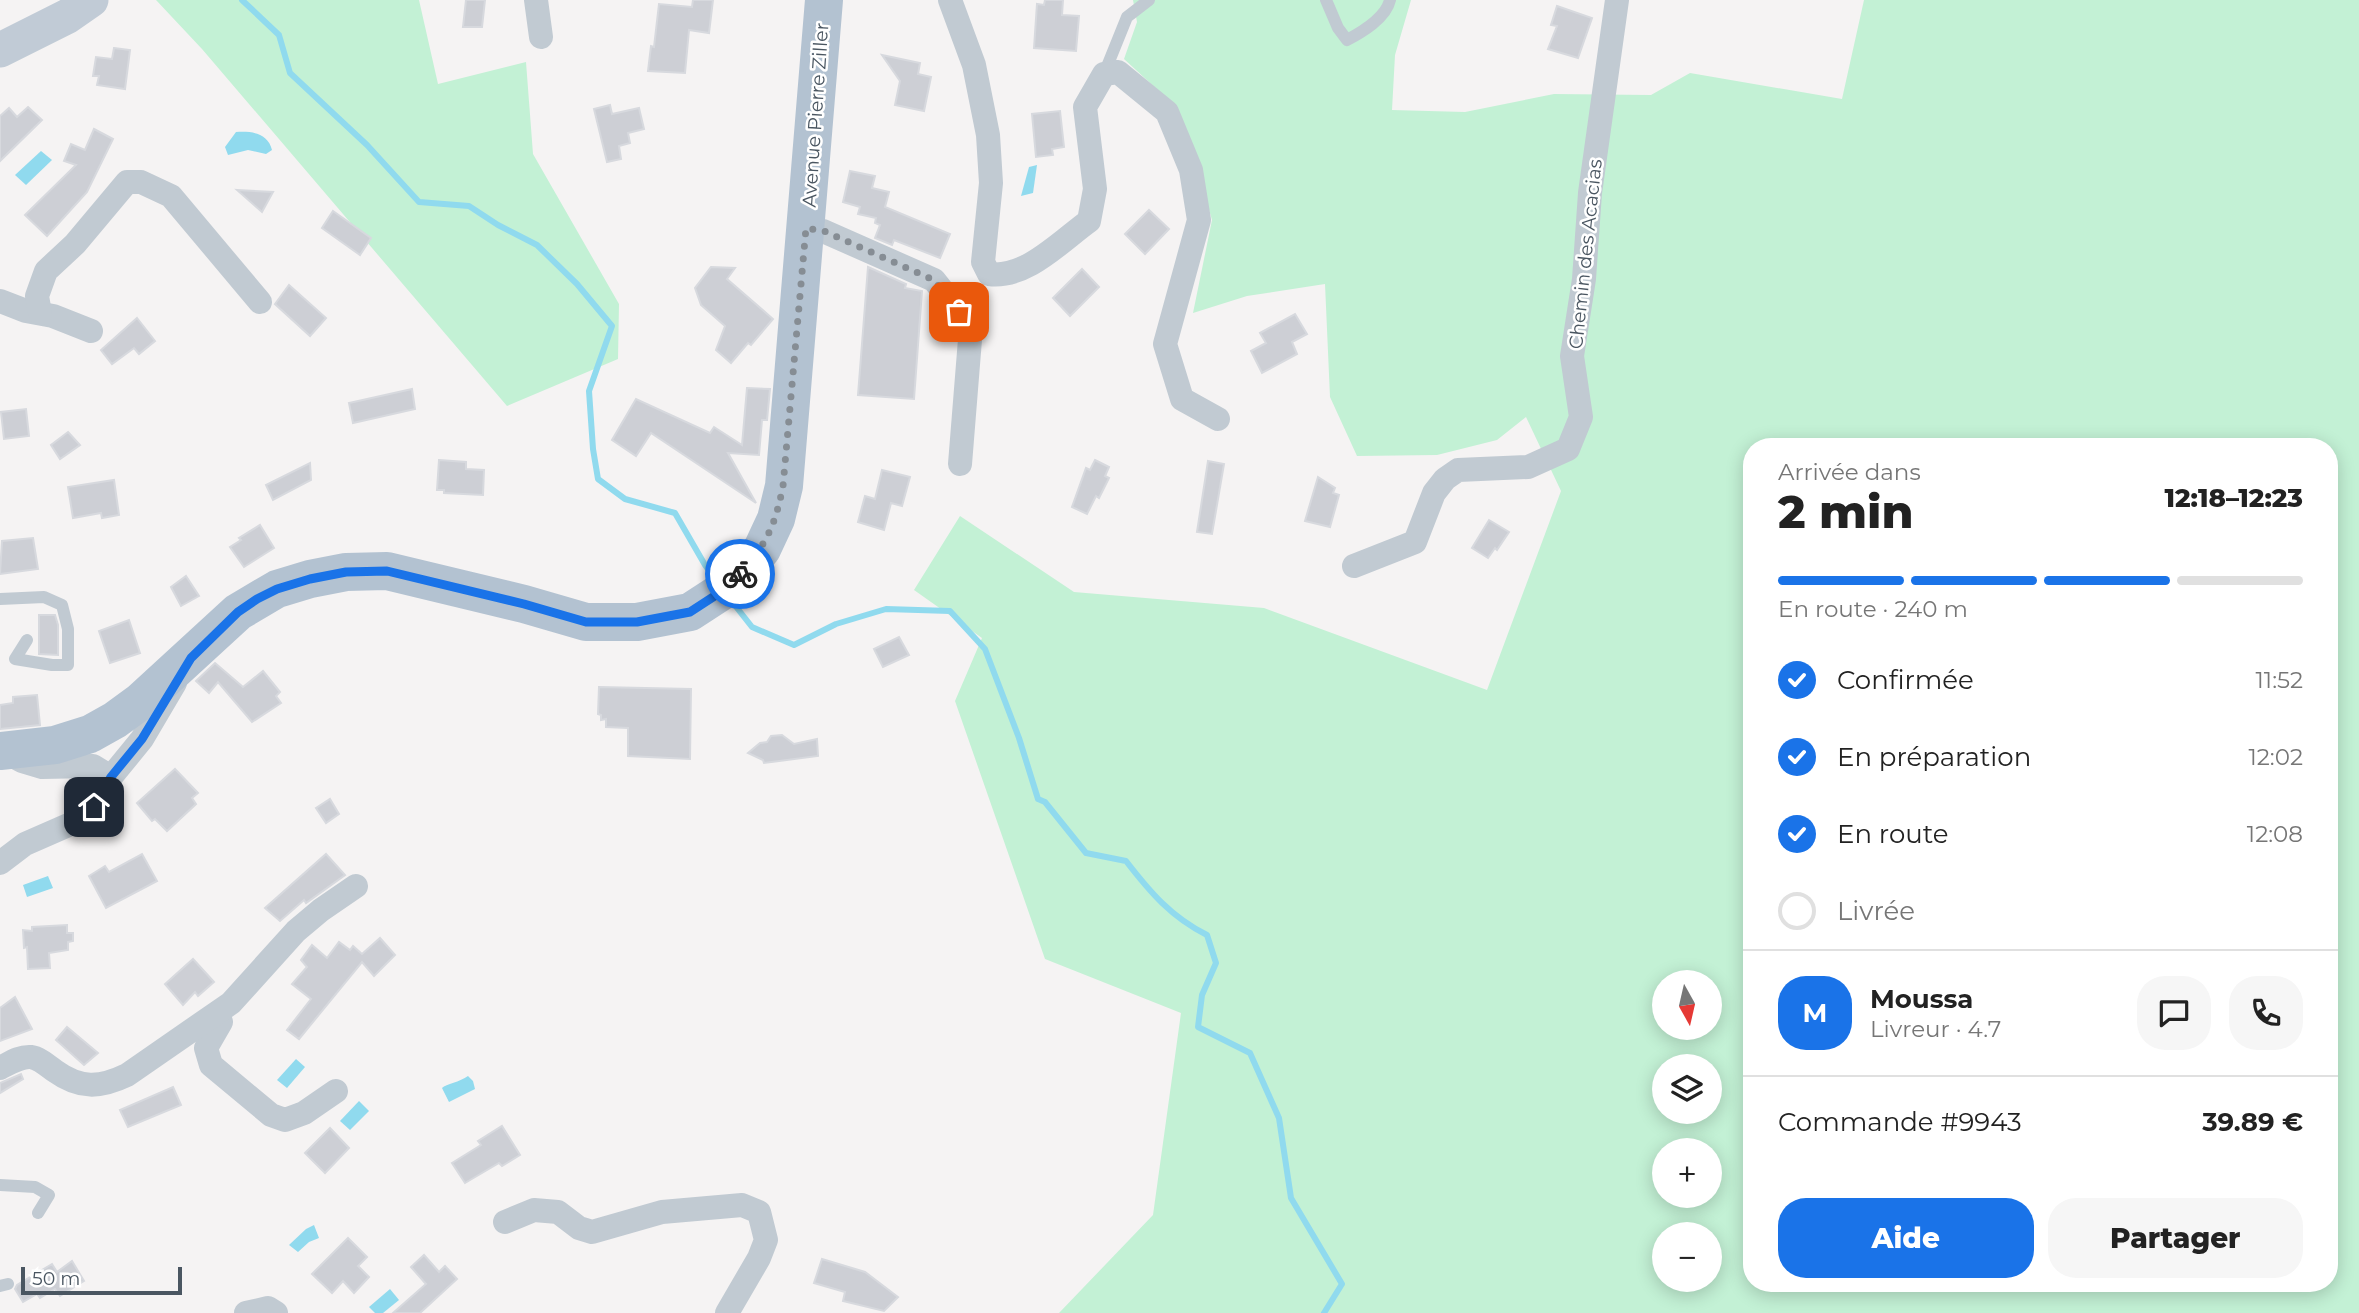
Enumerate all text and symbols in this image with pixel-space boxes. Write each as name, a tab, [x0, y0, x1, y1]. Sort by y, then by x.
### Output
street label: Avenue Pierre Ziller	[798, 22, 833, 208]
street label: Chemin des Acacias	[1564, 158, 1607, 350]
pin	[929, 282, 989, 342]
icon: bag	[940, 293, 978, 331]
text: Arrivée dans	[1778, 458, 1921, 486]
text: 12:18–12:23	[2165, 482, 2303, 514]
text: 2 min	[1778, 483, 1913, 540]
courier	[705, 539, 775, 609]
icon: bike	[721, 555, 759, 593]
text: En route · 240 m	[1778, 595, 1968, 623]
icon: check	[1778, 661, 1816, 699]
text: Confirmée	[1837, 664, 1974, 696]
text: 11:52	[2256, 666, 2303, 694]
icon: check	[1778, 738, 1816, 776]
text: En préparation	[1837, 741, 2031, 773]
text: 12:02	[2248, 743, 2303, 771]
pin	[64, 777, 124, 837]
icon: home	[75, 788, 113, 826]
icon: check	[1778, 815, 1816, 853]
text: En route	[1837, 818, 1948, 850]
text: 12:08	[2247, 820, 2303, 848]
text: Livrée	[1837, 895, 1915, 927]
north arrow	[1652, 970, 1722, 1040]
map controls	[1652, 970, 1722, 1292]
button: chat	[2137, 976, 2211, 1050]
button: phone	[2229, 976, 2303, 1050]
text: Moussa	[1870, 983, 1973, 1015]
text: M	[1803, 997, 1827, 1029]
text: Livreur · 4.7	[1870, 1015, 2001, 1043]
button: layers	[1652, 1054, 1722, 1124]
text: Commande #9943	[1778, 1106, 2022, 1138]
text: 39.89 €	[2202, 1106, 2303, 1138]
button: +	[1652, 1138, 1722, 1208]
button: Aide	[1778, 1198, 2034, 1278]
button: Partager	[2048, 1198, 2303, 1278]
button: −	[1652, 1222, 1722, 1292]
scale bar	[21, 1264, 182, 1296]
text: 50 m	[32, 1267, 80, 1290]

